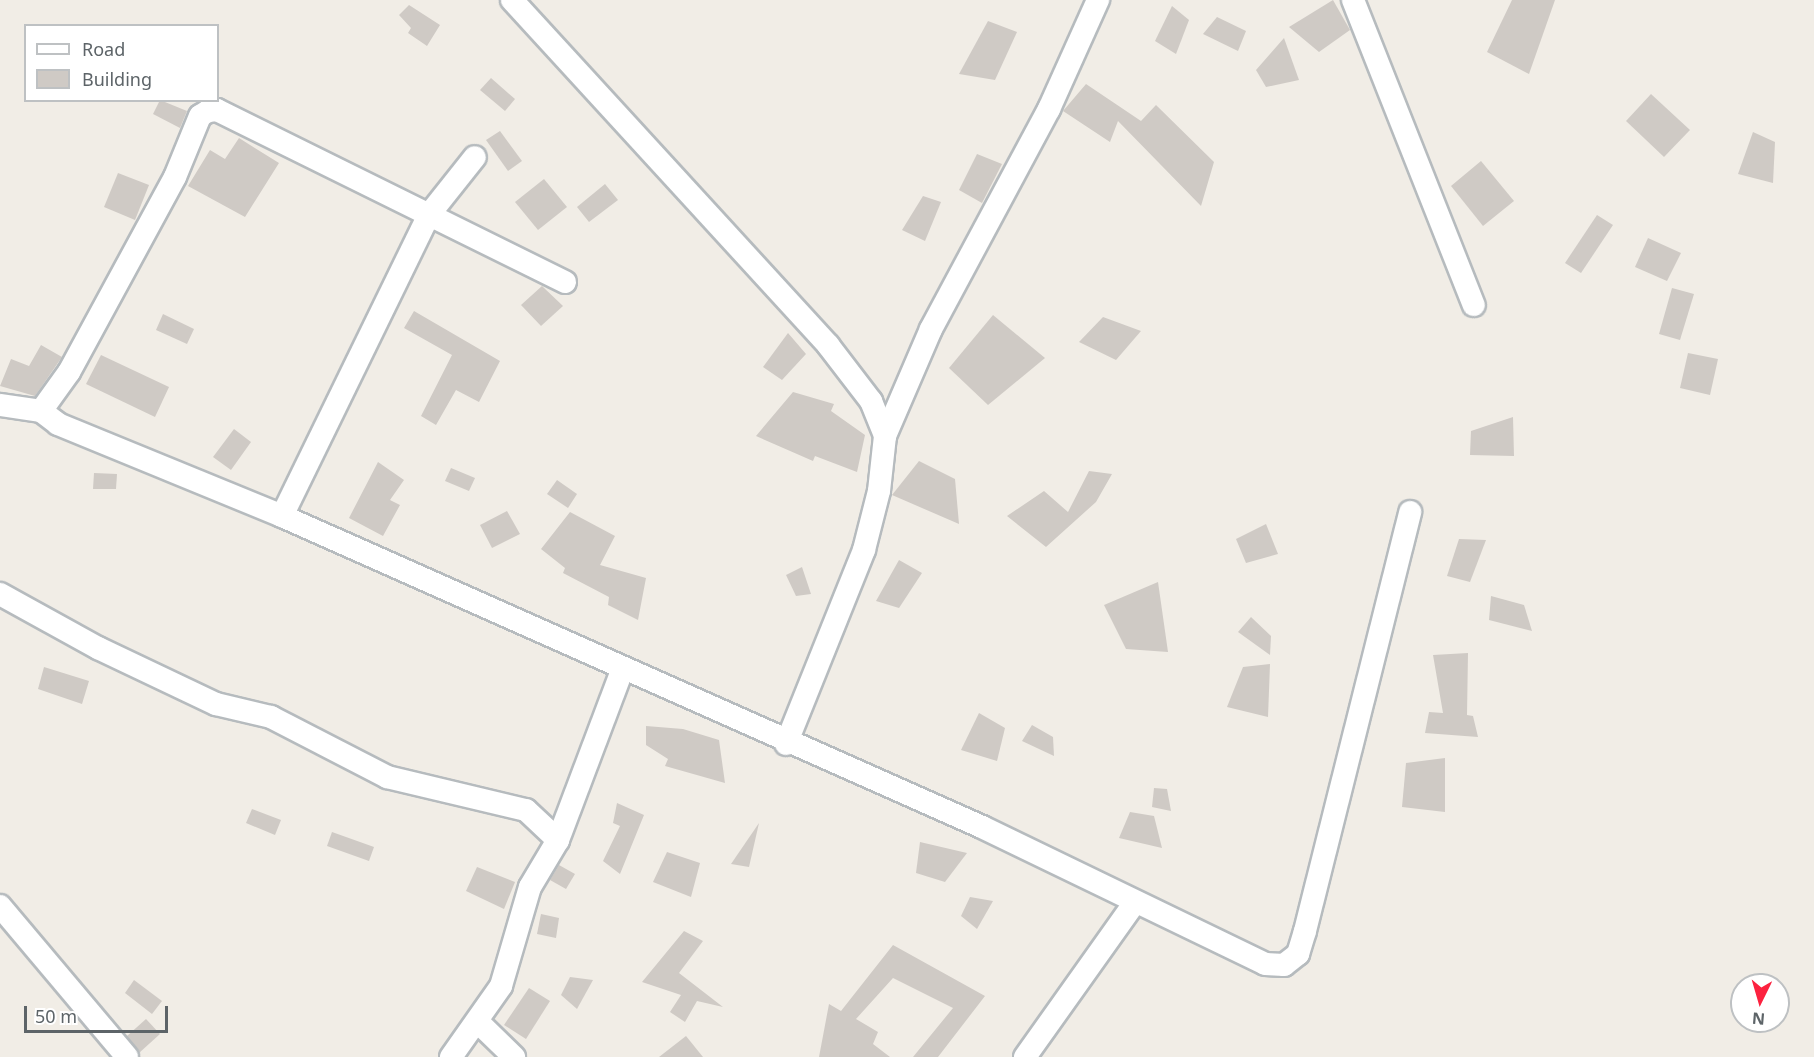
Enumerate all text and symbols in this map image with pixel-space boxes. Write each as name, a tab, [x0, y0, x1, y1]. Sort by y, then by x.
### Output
legend	[24, 24, 219, 102]
text: Road	[82, 37, 125, 61]
text: Building	[82, 67, 152, 91]
north arrow	[1730, 973, 1790, 1033]
scale bar	[27, 994, 171, 1032]
text: 50 m	[35, 1004, 77, 1028]
text: N	[1751, 1007, 1766, 1030]

